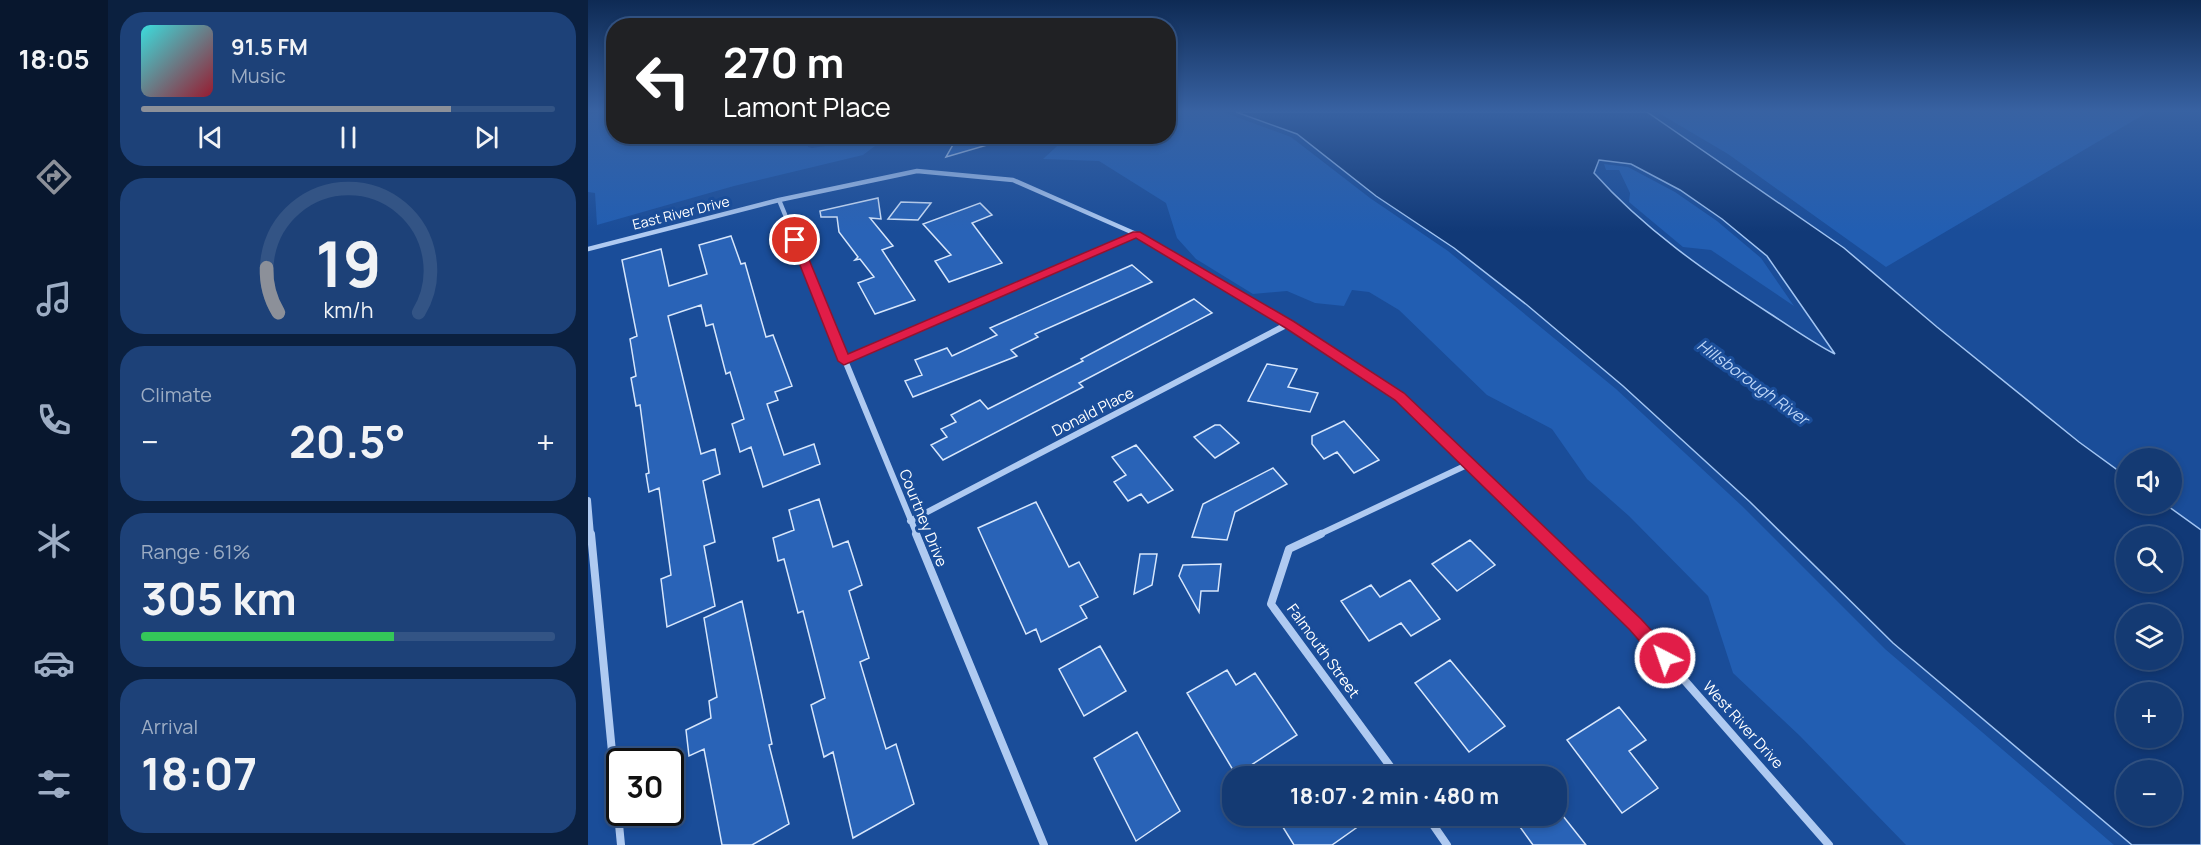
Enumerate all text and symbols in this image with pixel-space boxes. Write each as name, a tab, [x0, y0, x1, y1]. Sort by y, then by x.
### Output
text: 91.5 FM	[231, 32, 308, 62]
text: 270 m	[723, 33, 844, 91]
text: 18:05	[18, 40, 90, 77]
icon: left	[624, 42, 702, 120]
text: Music	[231, 62, 286, 89]
text: Lamont Place	[723, 88, 891, 125]
icon: previous	[194, 121, 227, 154]
icon: pause	[332, 121, 365, 154]
icon: next	[470, 121, 503, 154]
icon: directions	[33, 156, 75, 198]
street label: East River Drive	[630, 191, 731, 234]
pin	[769, 214, 820, 265]
text: 19	[315, 220, 381, 306]
icon: arrive	[778, 223, 811, 256]
icon: music	[33, 278, 75, 320]
text: km/h	[323, 296, 373, 325]
water label: Hillsborough River	[1693, 334, 1815, 431]
text: Climate	[141, 381, 212, 408]
street label: Donald Place	[1048, 382, 1138, 441]
icon: phone	[33, 399, 75, 441]
text: 20.5°	[289, 410, 406, 472]
text: −	[141, 419, 159, 464]
text: +	[536, 419, 555, 464]
map controls	[2116, 448, 2182, 826]
button: sound	[2116, 448, 2182, 514]
street label: Courtney Drive	[894, 466, 953, 570]
icon: climate	[33, 520, 75, 562]
button: search	[2116, 526, 2182, 592]
text: Range · 61%	[141, 538, 251, 565]
text: 305 km	[141, 567, 297, 629]
street label: Falmouth Street	[1282, 599, 1365, 702]
button: layers	[2116, 604, 2182, 670]
position arrow	[1633, 626, 1697, 690]
icon: car	[33, 642, 75, 684]
street label: West River Drive	[1698, 676, 1789, 773]
button: +	[2116, 682, 2182, 748]
text: Arrival	[141, 713, 198, 740]
text: 18:07	[141, 742, 257, 804]
speed limit sign: 30	[606, 748, 684, 826]
button: −	[2116, 760, 2182, 826]
icon: filters	[33, 763, 75, 805]
text: 18:07 · 2 min · 480 m	[1290, 781, 1499, 811]

